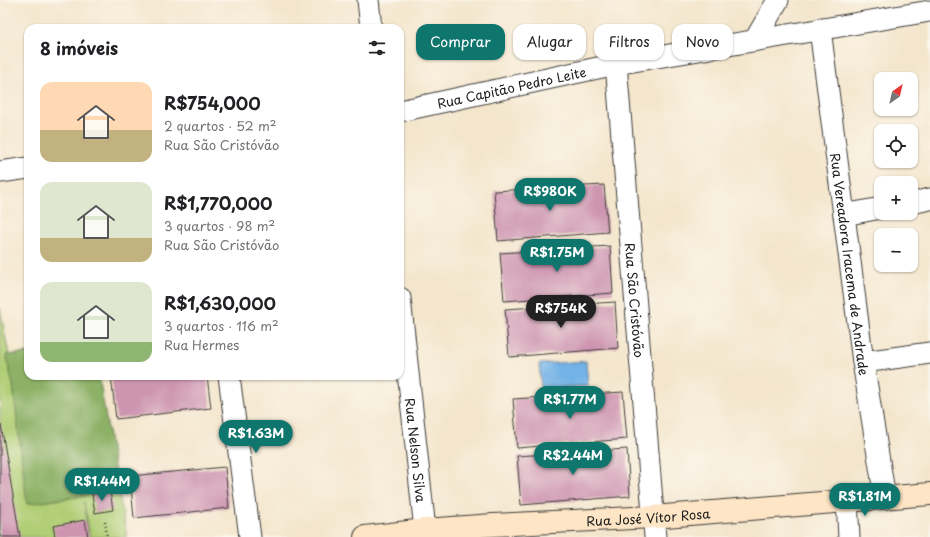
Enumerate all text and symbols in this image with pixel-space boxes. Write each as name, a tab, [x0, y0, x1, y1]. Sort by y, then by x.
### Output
chip: Comprar	[416, 24, 505, 60]
chip: Alugar	[513, 24, 586, 60]
chip: Filtros	[594, 24, 664, 60]
chip: Novo	[672, 24, 733, 60]
text: 8 imóveis	[40, 35, 118, 61]
icon: filters	[366, 37, 388, 59]
street label: Rua Capitão Pedro Leite	[435, 61, 588, 112]
north arrow	[874, 72, 918, 116]
map controls	[874, 72, 918, 272]
text: R$754,000	[164, 90, 261, 116]
icon: home	[72, 98, 120, 146]
text: 2 quartos · 52 m²	[164, 116, 276, 135]
button: locate	[874, 124, 918, 168]
text: Rua São Cristóvão	[164, 135, 279, 154]
street label: Rua Vereadora Iracema de Andrade	[827, 152, 875, 377]
button: +	[874, 176, 918, 220]
pin: R$980K	[517, 178, 583, 212]
text: R$980K	[523, 181, 577, 200]
text: R$1,770,000	[164, 190, 272, 216]
icon: home	[72, 198, 120, 246]
text: 3 quartos · 98 m²	[164, 216, 275, 235]
button: −	[874, 228, 918, 272]
text: Rua São Cristóvão	[164, 235, 279, 254]
pin: R$1.75M	[520, 239, 594, 273]
text: R$1.75M	[530, 242, 584, 261]
street label: Rua São Cristóvão	[621, 242, 650, 358]
text: R$1,630,000	[164, 290, 276, 316]
pin: R$754K	[528, 295, 594, 329]
icon: home	[72, 298, 120, 346]
text: R$754K	[535, 298, 587, 317]
text: 3 quartos · 116 m²	[164, 316, 279, 335]
text: Rua Hermes	[164, 335, 239, 354]
pin: R$1.77M	[533, 386, 607, 420]
text: R$1.77M	[543, 389, 597, 408]
street label: Rua Nelson Silva	[401, 397, 431, 503]
pin: R$1.63M	[219, 420, 293, 454]
text: R$1.63M	[228, 423, 284, 442]
pin: R$2.44M	[536, 442, 610, 476]
text: R$2.44M	[543, 445, 603, 464]
pin: R$1.44M	[65, 468, 139, 502]
text: R$1.44M	[74, 471, 130, 490]
pin: R$1.81M	[828, 483, 902, 517]
text: R$1.81M	[838, 486, 892, 505]
street label: Rua José Vítor Rosa	[586, 503, 712, 530]

